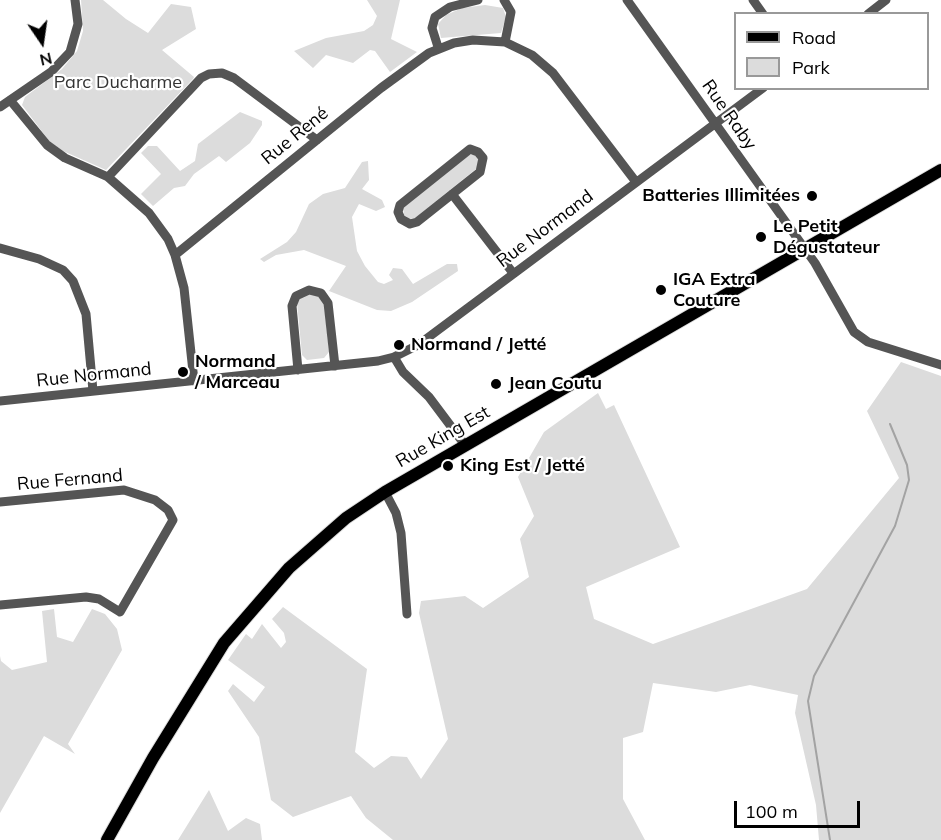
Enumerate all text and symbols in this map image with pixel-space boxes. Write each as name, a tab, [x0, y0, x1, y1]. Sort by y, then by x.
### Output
north arrow	[12, 12, 72, 72]
legend	[734, 12, 929, 90]
text: Road	[792, 26, 836, 49]
text: N	[38, 48, 54, 71]
text: Park	[792, 56, 830, 79]
park label: Parc Ducharme	[54, 72, 182, 94]
street label: Rue Raby	[697, 76, 761, 154]
street label: Rue René	[257, 103, 333, 169]
place label: Batteries Illimitées	[642, 185, 800, 207]
street label: Rue Normand	[492, 186, 598, 272]
marker: Batteries Illimitées	[805, 189, 819, 203]
place label: Le Petit Dégustateur	[773, 216, 880, 258]
marker: Le Petit Dégustateur	[754, 230, 768, 244]
place label: IGA Extra Couture	[673, 269, 755, 312]
marker: IGA Extra Couture	[654, 283, 668, 297]
place label: Normand / Jetté	[411, 334, 546, 356]
marker: Normand / Jetté	[392, 338, 406, 352]
place label: Normand / Marceau	[195, 351, 280, 394]
street label: Rue Normand	[35, 358, 153, 392]
marker: Normand / Marceau	[176, 365, 190, 379]
place label: Jean Coutu	[508, 373, 602, 395]
marker: Jean Coutu	[489, 377, 503, 391]
street label: Rue King Est	[392, 401, 494, 473]
place label: King Est / Jetté	[460, 455, 585, 477]
marker: King Est / Jetté	[441, 459, 455, 473]
street label: Rue Fernand	[16, 465, 124, 495]
scale bar	[737, 789, 863, 827]
text: 100 m	[745, 800, 798, 823]

